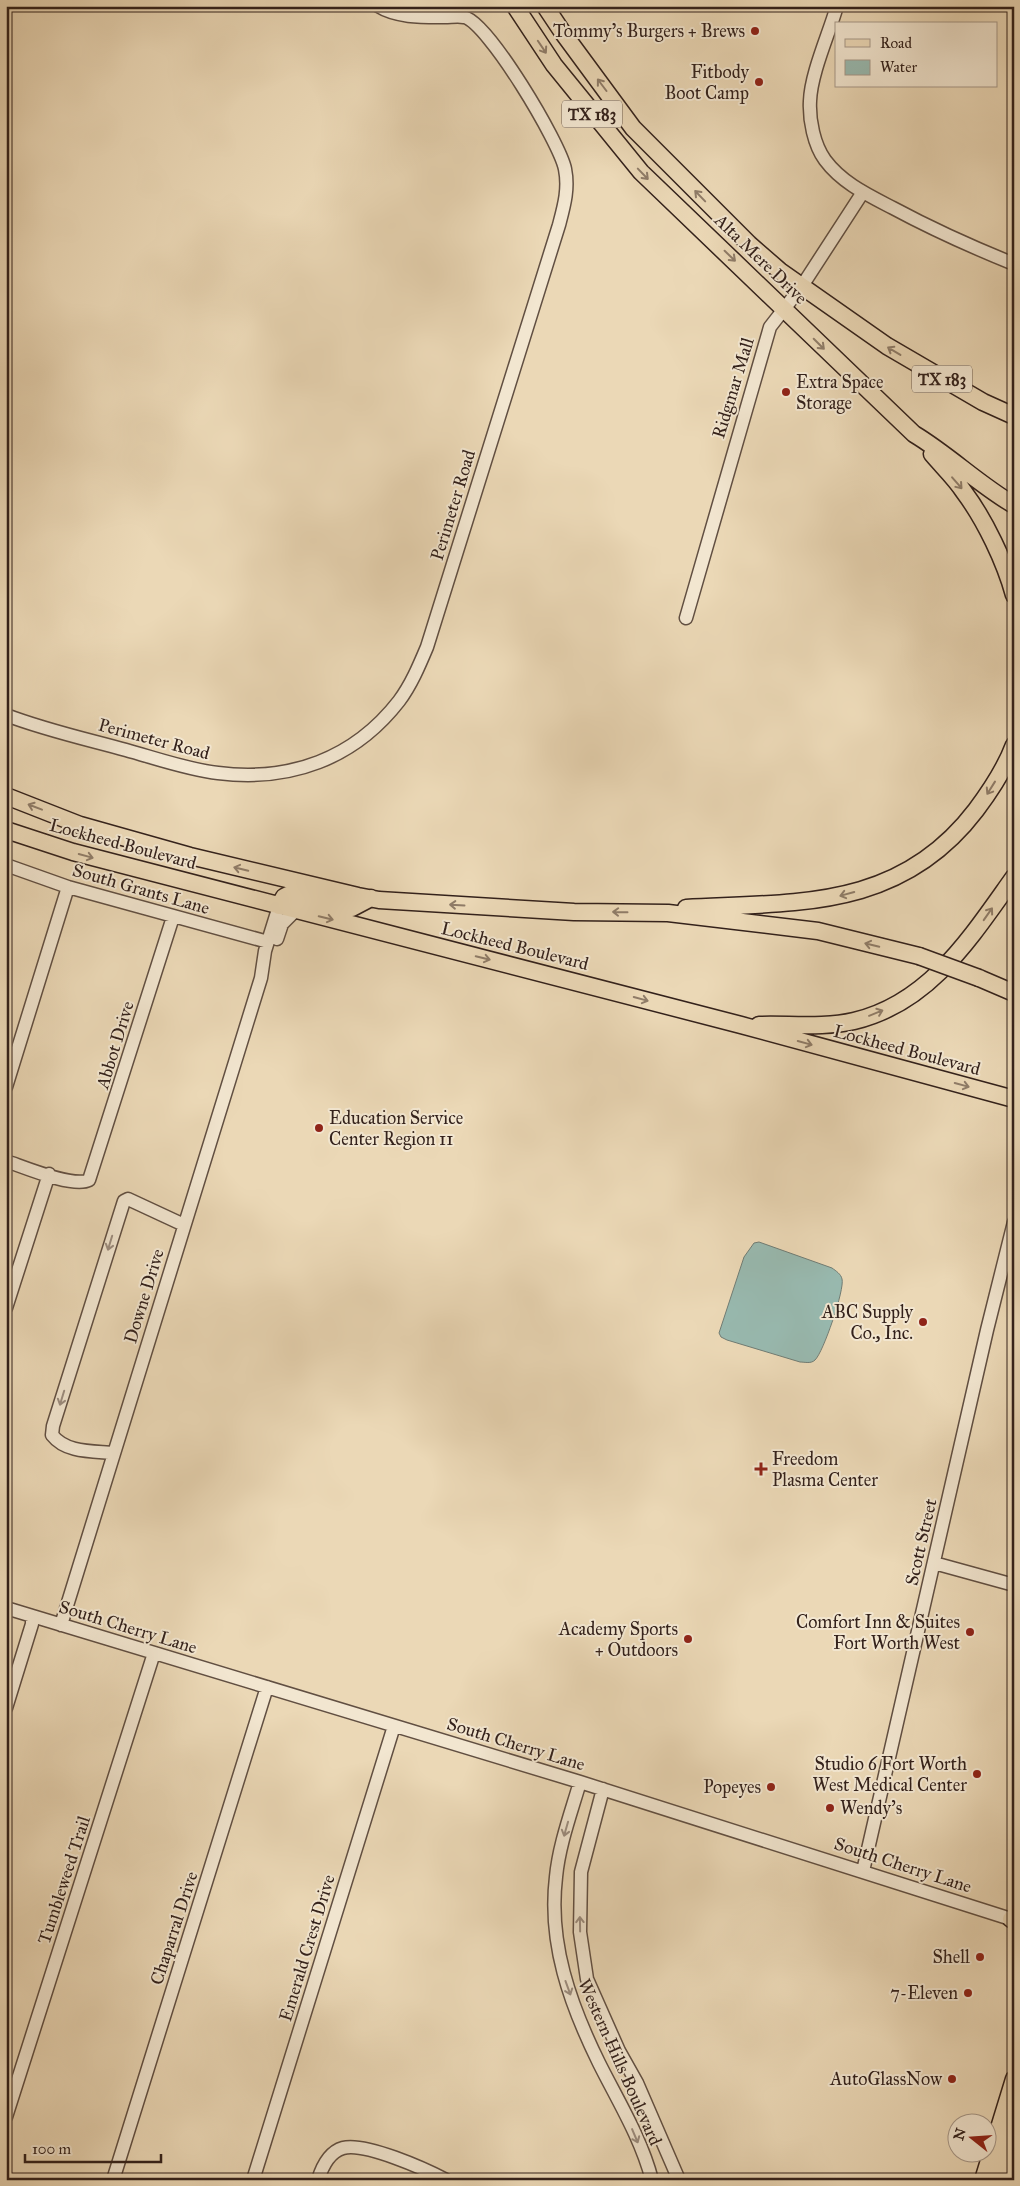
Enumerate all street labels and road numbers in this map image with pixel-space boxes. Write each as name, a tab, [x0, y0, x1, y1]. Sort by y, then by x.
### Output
road number: TX 183	[562, 100, 622, 128]
street label: Alta Mere Drive	[709, 209, 812, 309]
street label: Ridgmar Mall	[707, 335, 760, 441]
road number: TX 183	[912, 366, 972, 392]
street label: Perimeter Road	[426, 447, 480, 563]
street label: Perimeter Road	[96, 714, 212, 764]
street label: Lockheed Boulevard	[47, 814, 199, 874]
street label: South Grants Lane	[70, 859, 212, 919]
street label: Lockheed Boulevard	[439, 917, 591, 975]
street label: Abbot Drive	[91, 998, 139, 1093]
street label: Lockheed Boulevard	[831, 1020, 983, 1080]
street label: Downe Drive	[119, 1246, 169, 1346]
street label: Scott Street	[900, 1496, 942, 1588]
street label: South Cherry Lane	[56, 1596, 200, 1658]
street label: South Cherry Lane	[444, 1713, 588, 1775]
street label: Tumbleweed Trail	[33, 1813, 95, 1947]
street label: South Cherry Lane	[832, 1832, 974, 1898]
street label: Chaparral Drive	[145, 1869, 203, 1987]
street label: Emerald Crest Drive	[274, 1872, 340, 2024]
street label: Western Hills Boulevard	[573, 1975, 667, 2149]

